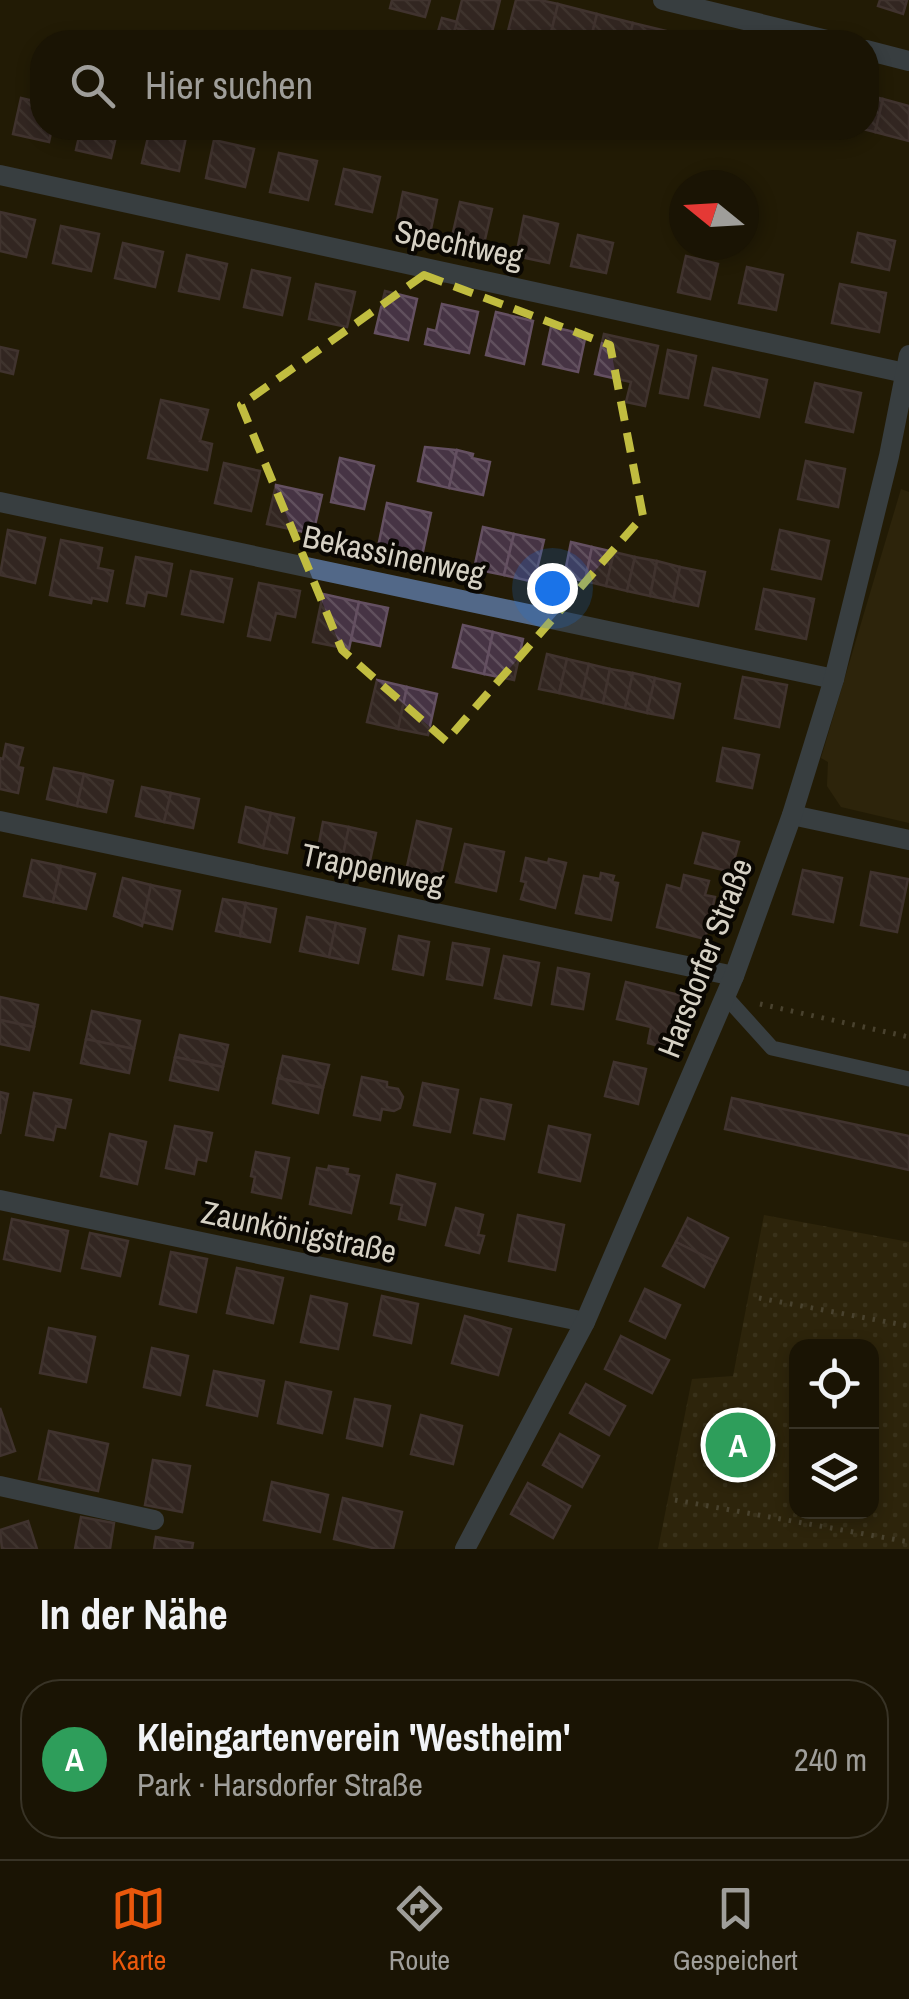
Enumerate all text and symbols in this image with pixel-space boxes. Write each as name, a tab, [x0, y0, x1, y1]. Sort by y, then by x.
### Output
search box	[30, 30, 879, 140]
icon: search	[65, 58, 120, 113]
text: Hier suchen	[145, 60, 313, 111]
north arrow	[669, 170, 759, 260]
street label: Spechtweg	[391, 209, 527, 278]
street label: Bekassinenweg	[299, 514, 490, 595]
your location	[527, 563, 578, 614]
street label: Trappenweg	[298, 832, 449, 905]
street label: Harsdorfer Straße	[647, 852, 762, 1064]
street label: Zaunkönigstraße	[198, 1190, 401, 1273]
map controls	[789, 1339, 879, 1519]
button: locate	[789, 1339, 879, 1429]
pin: A	[706, 1408, 770, 1482]
button: layers	[789, 1429, 879, 1519]
text: In der Nähe	[40, 1586, 228, 1642]
text: Kleingartenverein 'Westheim'	[137, 1712, 570, 1763]
text: A	[65, 1738, 84, 1781]
text: 240 m	[794, 1738, 867, 1781]
text: Park · Harsdorfer Straße	[137, 1763, 423, 1806]
tab: Karte	[111, 1881, 166, 1979]
tab: Route	[389, 1881, 450, 1979]
tab: Gespeichert	[673, 1881, 798, 1979]

